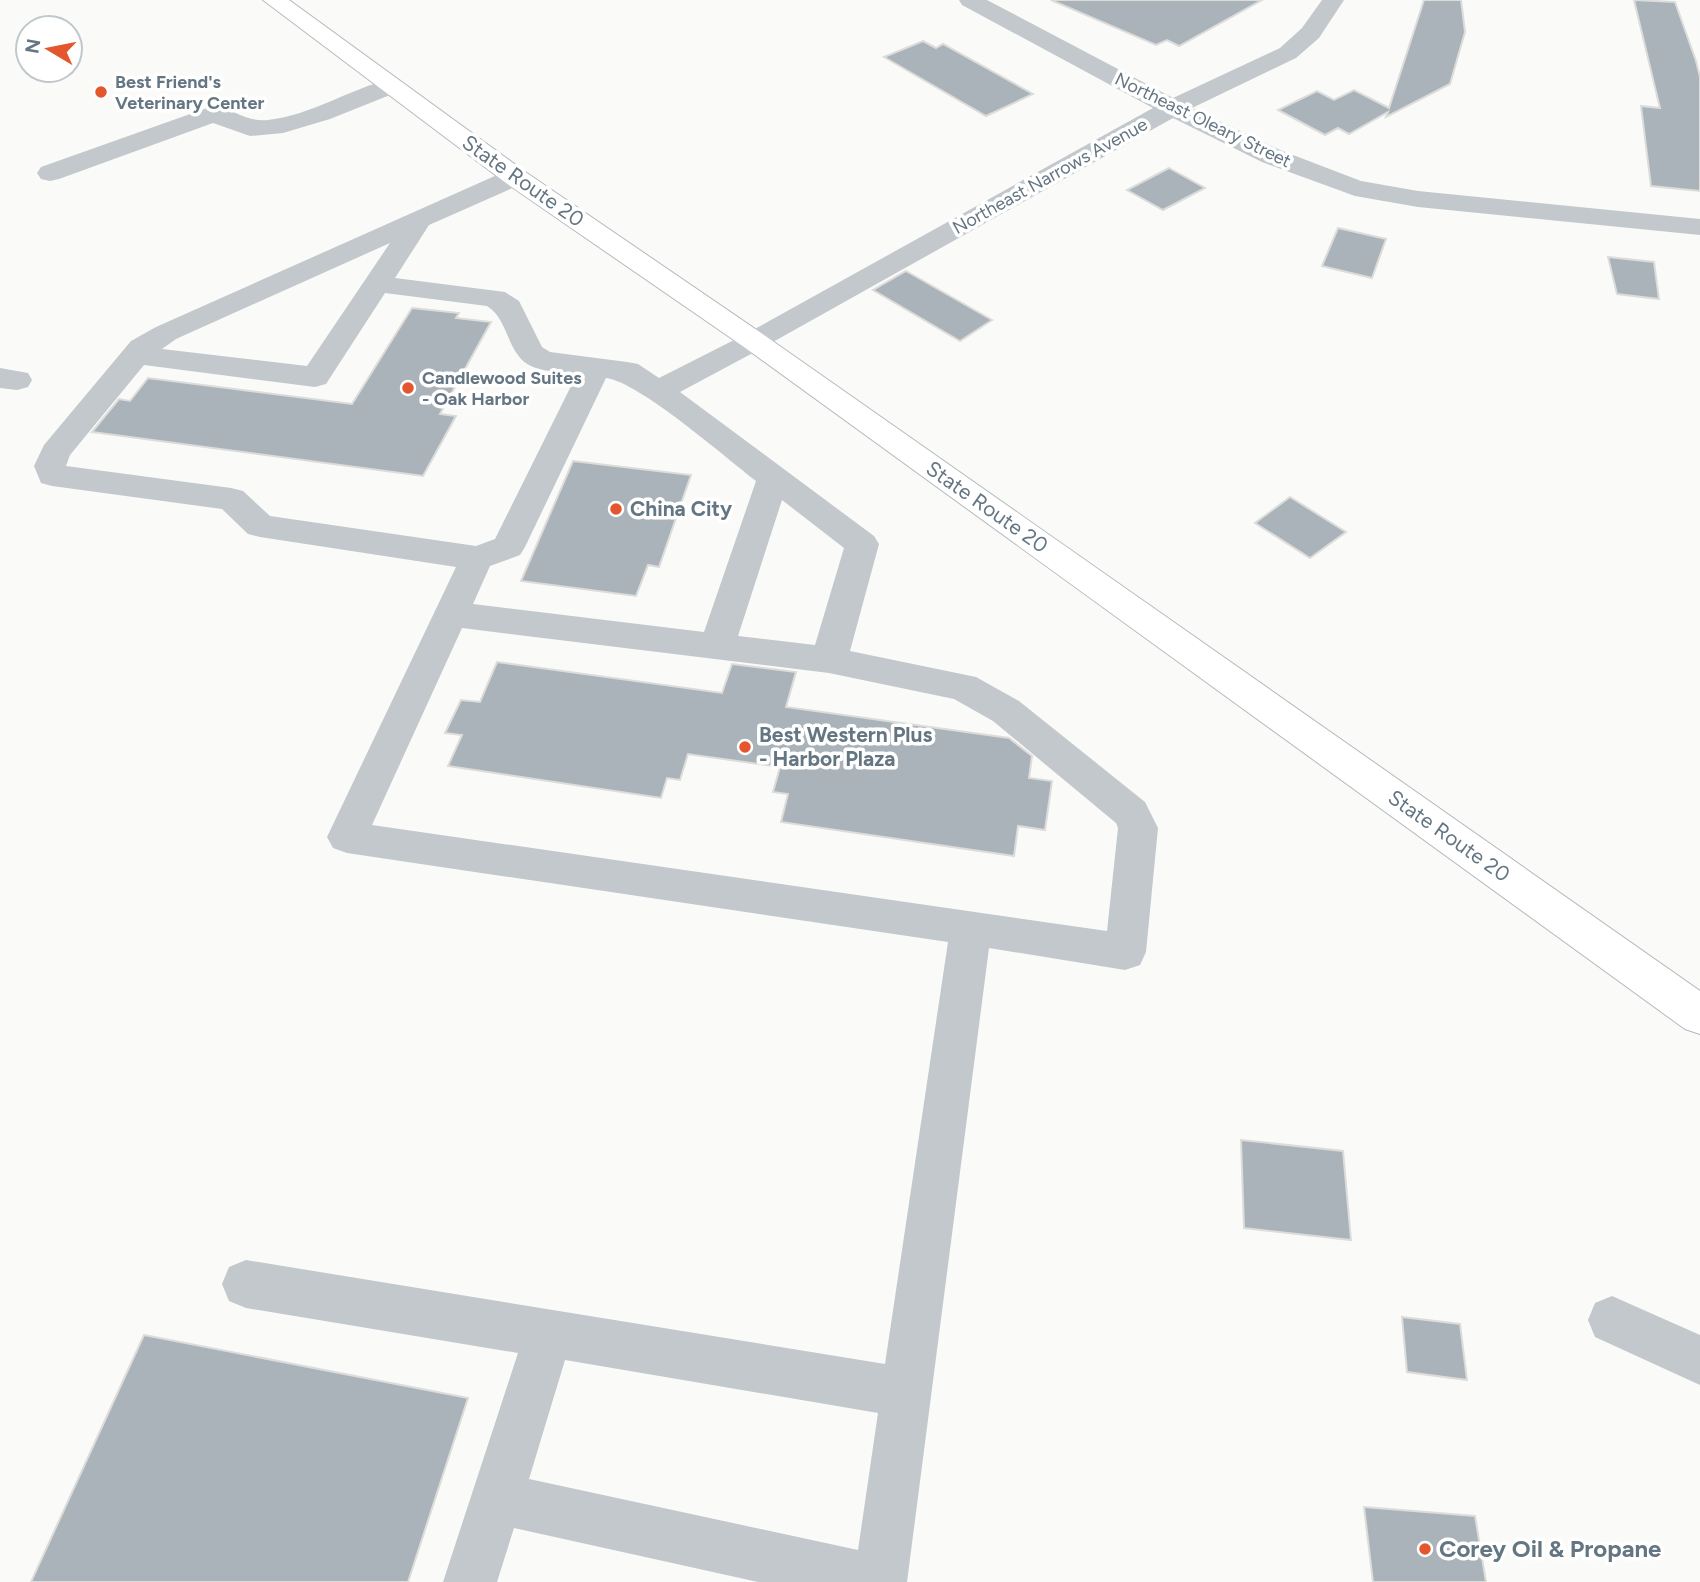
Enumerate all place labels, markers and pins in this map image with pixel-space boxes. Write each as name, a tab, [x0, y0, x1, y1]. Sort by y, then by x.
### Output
place label: Best Friend's Veterinary Center	[115, 71, 264, 114]
marker: Best Friend's Veterinary Center	[93, 84, 109, 100]
place label: Candlewood Suites - Oak Harbor	[422, 367, 582, 410]
marker: Candlewood Suites - Oak Harbor	[400, 380, 416, 396]
place label: China City	[630, 496, 733, 521]
marker: China City	[608, 501, 624, 517]
place label: Best Western Plus - Harbor Plaza	[759, 722, 932, 771]
marker: Best Western Plus - Harbor Plaza	[737, 739, 753, 755]
place label: Corey Oil & Propane	[1439, 1534, 1661, 1563]
marker: Corey Oil & Propane	[1417, 1541, 1433, 1557]

